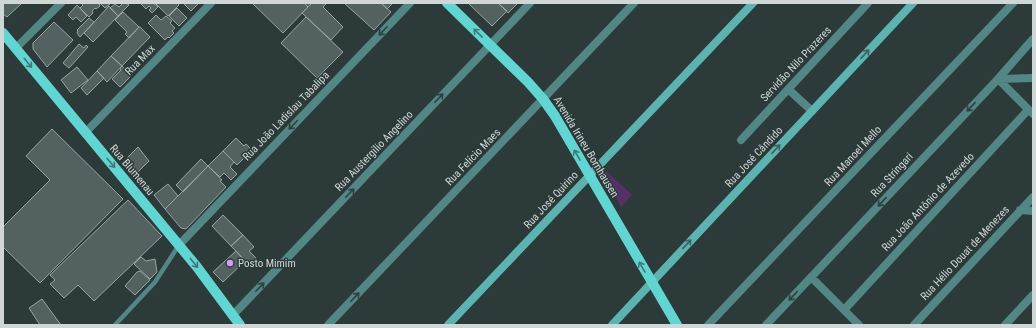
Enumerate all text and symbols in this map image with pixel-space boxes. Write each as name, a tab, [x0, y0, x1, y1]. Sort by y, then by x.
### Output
street label: Servidão Nilo Prazeres	[758, 24, 834, 104]
one-way arrow	[378, 26, 388, 36]
one-way arrow	[473, 28, 483, 38]
street label: Rua Max	[122, 42, 158, 78]
one-way arrow	[860, 49, 870, 59]
one-way arrow	[24, 58, 33, 68]
street label: Rua João Ladislau Tabalipa	[240, 69, 332, 163]
one-way arrow	[434, 93, 444, 103]
street label: Avenida Irineu Bornhausen	[551, 94, 621, 200]
one-way arrow	[966, 102, 976, 112]
street label: Rua Austergílio Angelino	[332, 108, 416, 194]
one-way arrow	[288, 120, 298, 130]
street label: Rua Manoel Mello	[822, 123, 885, 189]
street label: Rua José Cândido	[723, 124, 786, 190]
street label: Rua Felício Maes	[443, 126, 503, 188]
street label: Rua Blumenau	[107, 142, 157, 198]
one-way arrow	[771, 144, 781, 154]
one-way arrow	[573, 149, 581, 161]
street label: Rua Stringari	[868, 150, 916, 200]
street label: Rua João Antônio de Azevedo	[879, 150, 977, 254]
one-way arrow	[106, 158, 115, 169]
street label: Rua José Quirino	[521, 168, 581, 231]
one-way arrow	[345, 187, 354, 198]
one-way arrow	[877, 197, 887, 207]
street label: Rua Hélio Douat de Menezes	[918, 203, 1012, 303]
one-way arrow	[683, 239, 692, 249]
place label: Posto Mimim	[238, 257, 296, 270]
one-way arrow	[189, 258, 198, 269]
marker: Posto Mimim	[225, 258, 235, 268]
one-way arrow	[638, 262, 646, 274]
one-way arrow	[255, 282, 265, 292]
one-way arrow	[788, 291, 798, 301]
one-way arrow	[350, 292, 360, 302]

